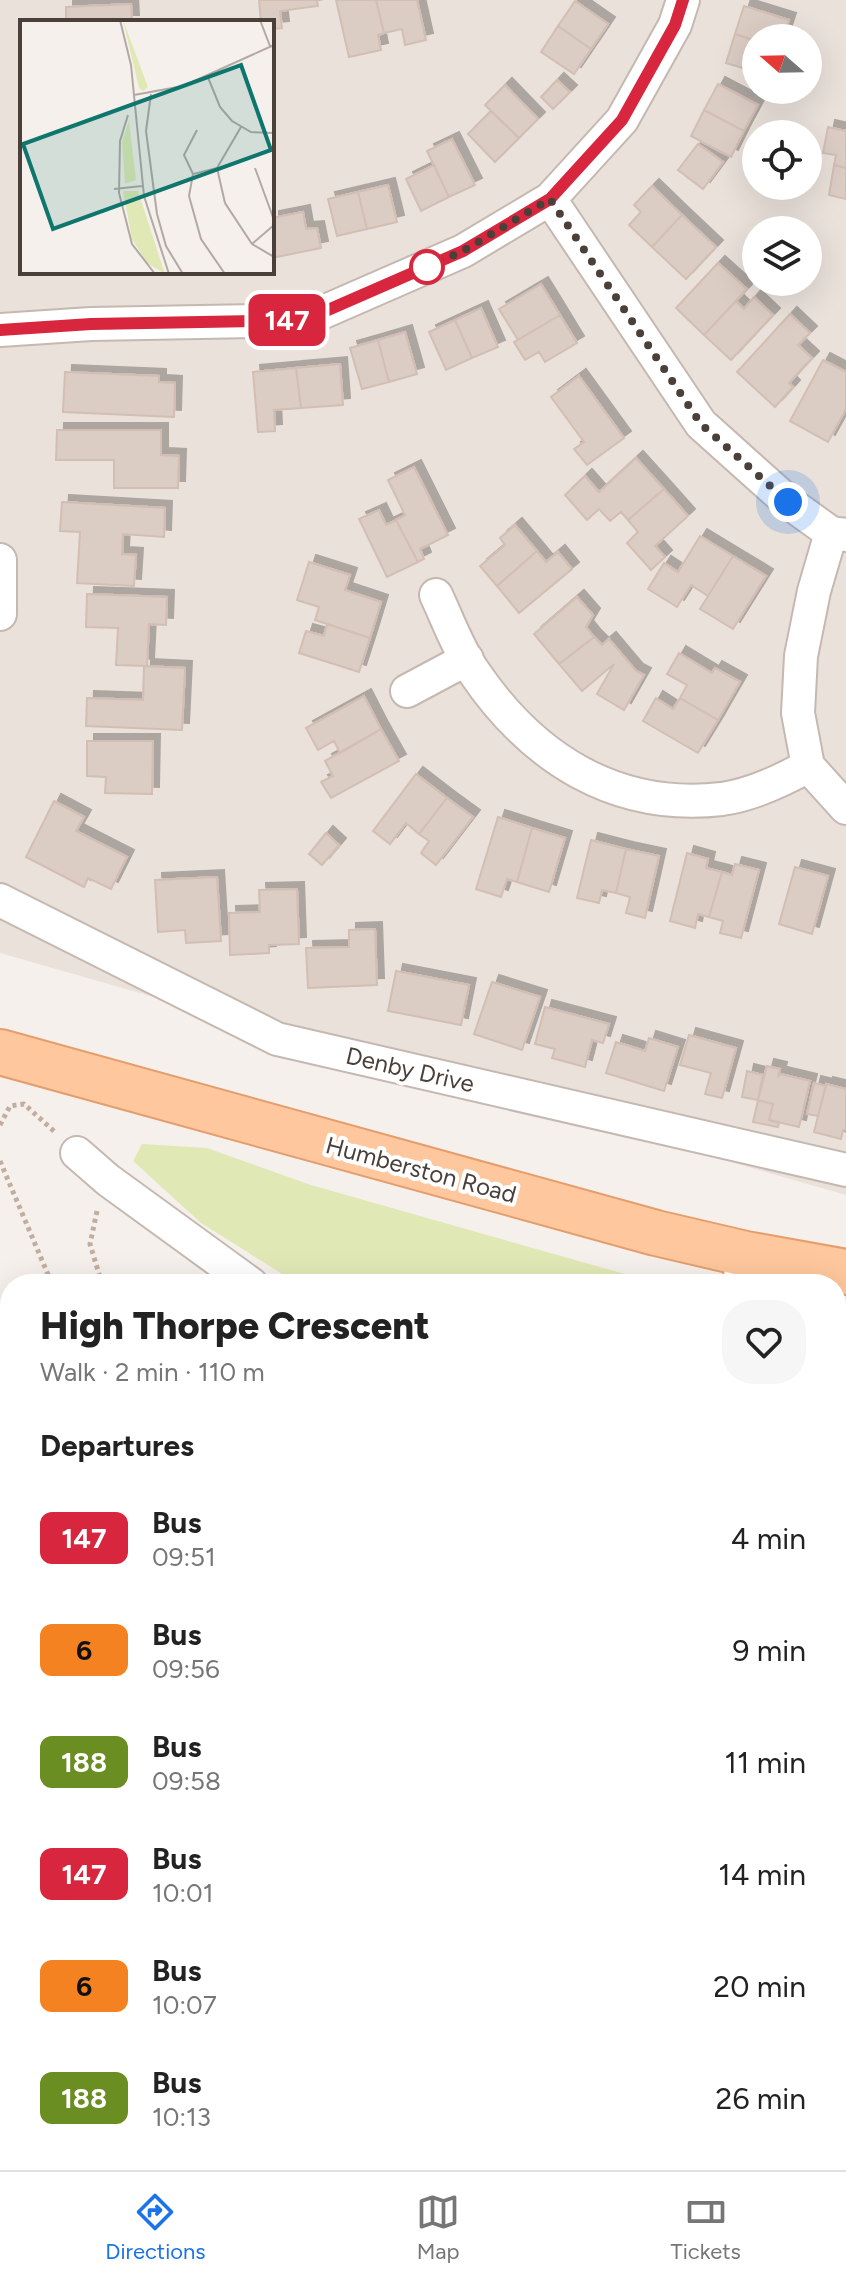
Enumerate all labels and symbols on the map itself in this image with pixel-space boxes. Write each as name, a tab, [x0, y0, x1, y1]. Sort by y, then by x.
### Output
inset map	[20, 20, 274, 274]
north arrow	[742, 24, 822, 104]
unlabelled marker	[410, 250, 444, 284]
line badge: 147	[241, 294, 333, 346]
your location	[768, 482, 808, 522]
street label: Denby Drive	[343, 1041, 477, 1098]
street label: Humberston Road	[323, 1130, 519, 1209]

